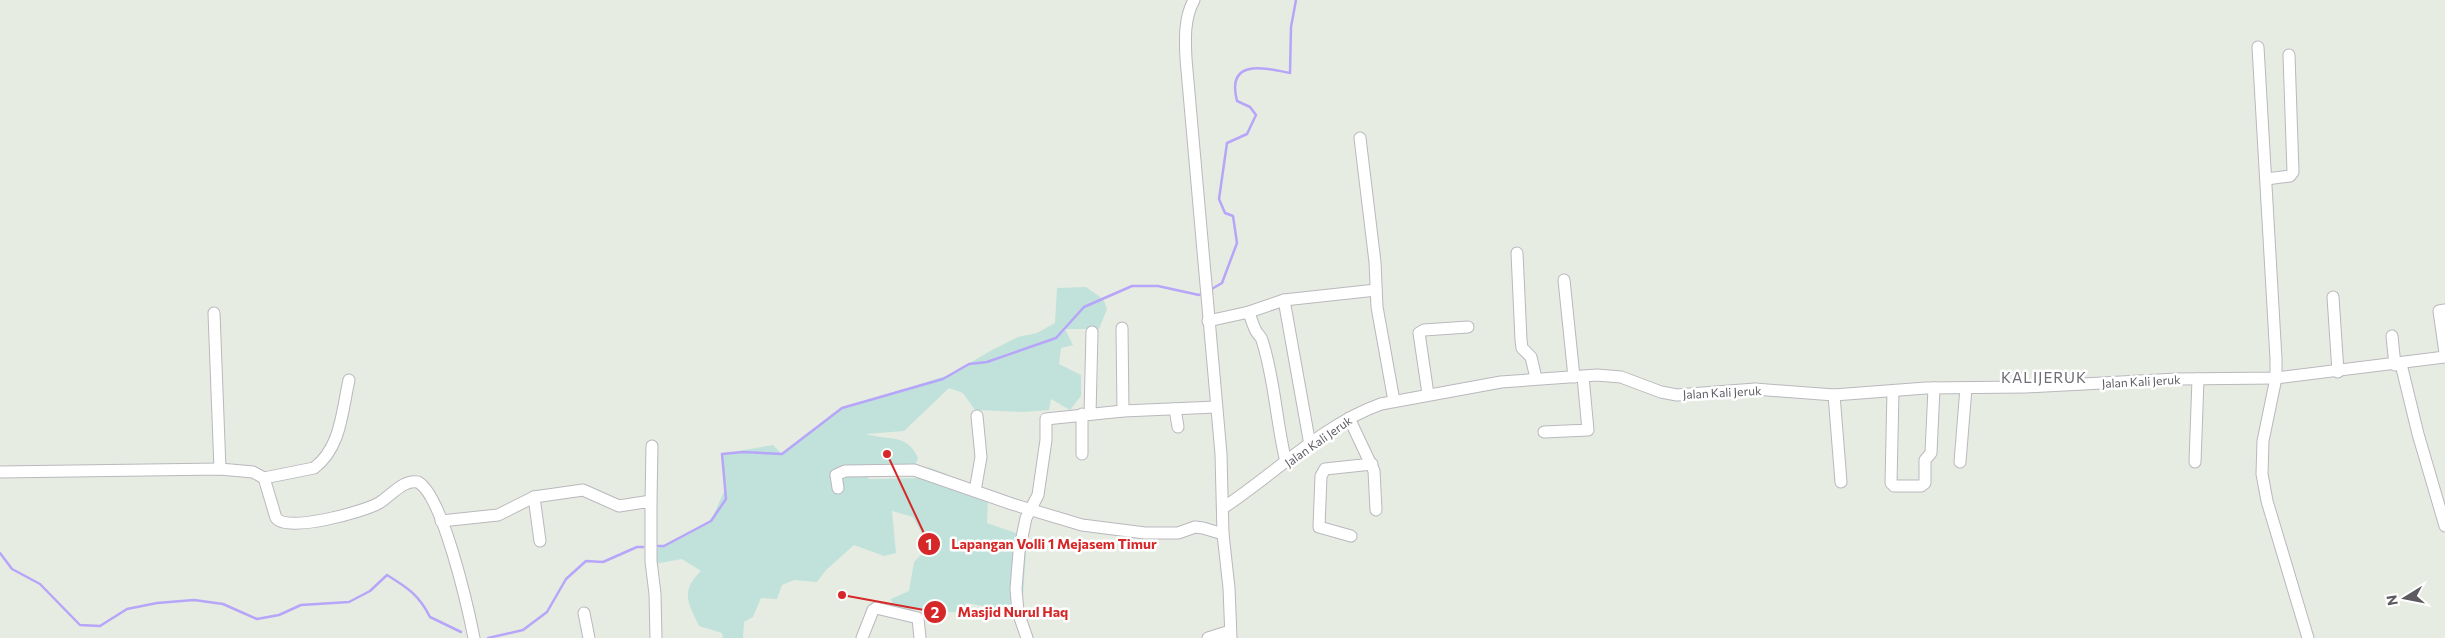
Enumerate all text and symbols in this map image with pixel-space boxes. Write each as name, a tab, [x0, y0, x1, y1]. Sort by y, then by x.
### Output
district label: KALIJERUK	[2001, 368, 2087, 386]
street label: Jalan Kali Jeruk	[2101, 372, 2181, 391]
street label: Jalan Kali Jeruk	[1682, 383, 1762, 402]
street label: Jalan Kali Jeruk	[1282, 412, 1355, 470]
callout: Lapangan Volli 1 Mejasem Timur	[916, 530, 1166, 559]
text: 1	[926, 535, 932, 553]
text: Lapangan Volli 1 Mejasem Timur	[951, 535, 1157, 552]
north arrow	[2380, 573, 2430, 623]
text: N	[2382, 594, 2401, 607]
callout: Masjid Nurul Haq	[922, 598, 1078, 627]
text: 2	[931, 603, 939, 621]
text: Masjid Nurul Haq	[958, 603, 1068, 620]

